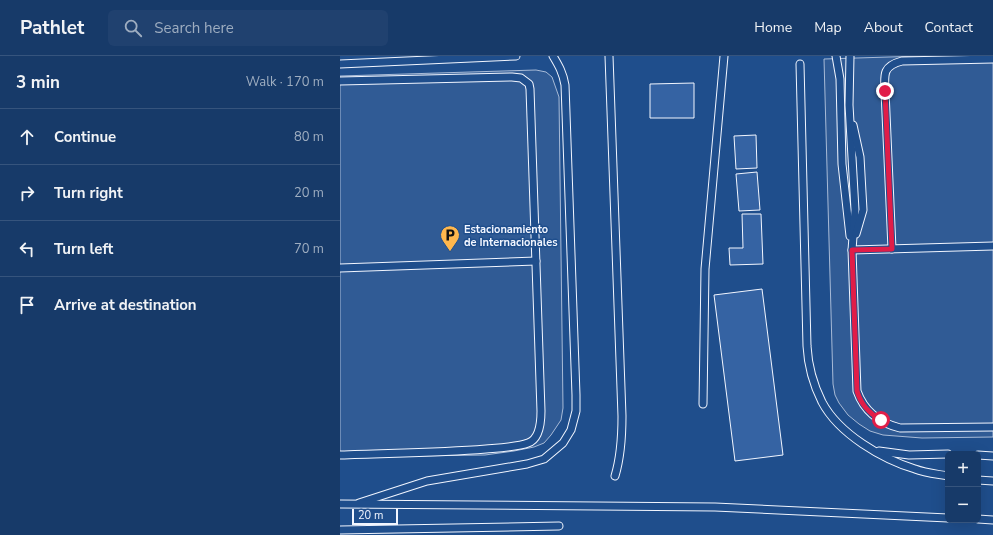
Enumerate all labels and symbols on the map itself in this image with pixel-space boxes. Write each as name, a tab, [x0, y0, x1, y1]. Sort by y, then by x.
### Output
route end	[876, 82, 894, 100]
place label: Estacionamiento de Internacionales	[464, 222, 558, 250]
parking icon: Estacionamiento de Internacionales	[439, 224, 461, 252]
route start	[872, 411, 890, 429]
scale bar	[352, 507, 398, 526]

